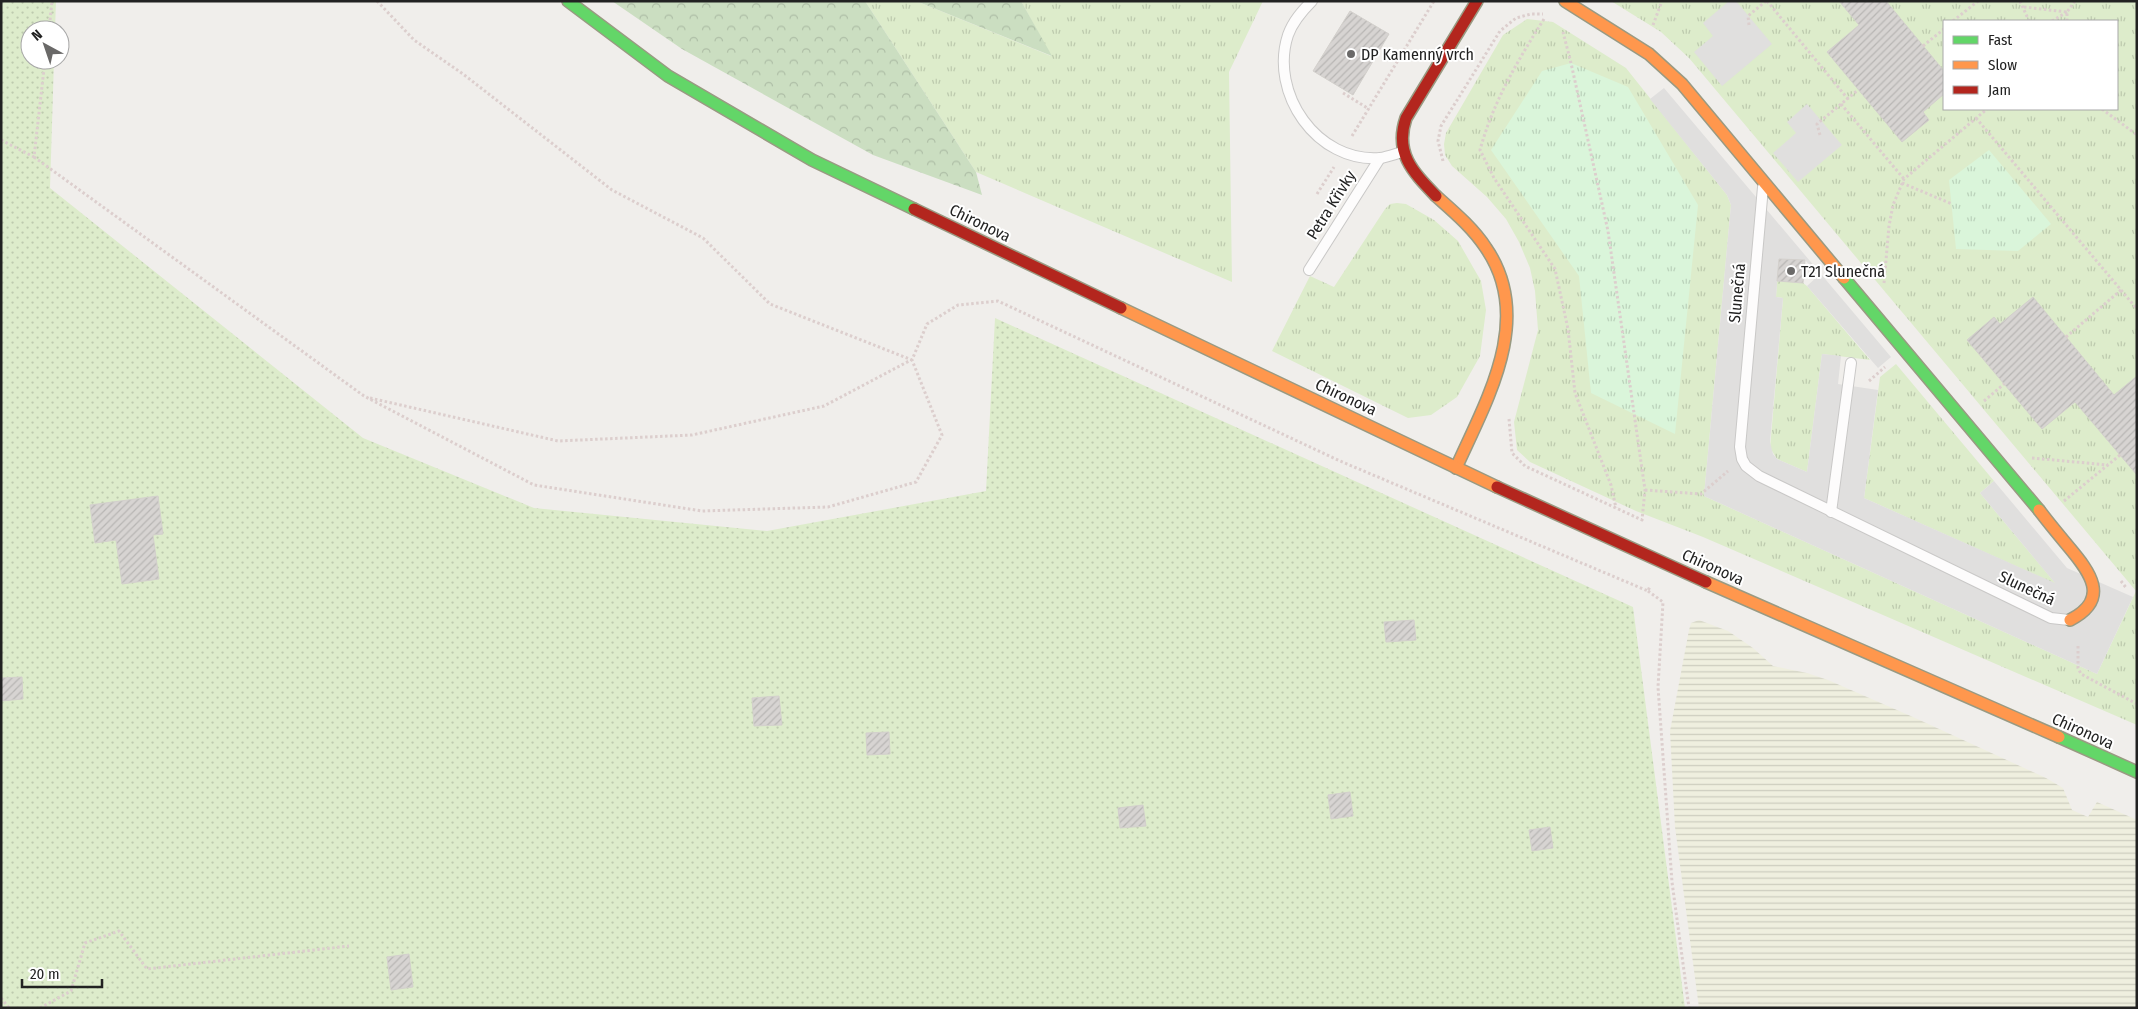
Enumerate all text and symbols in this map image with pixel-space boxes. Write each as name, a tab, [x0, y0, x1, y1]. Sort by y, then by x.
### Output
north arrow	[20, 20, 70, 70]
legend	[1943, 20, 2118, 110]
text: N	[28, 26, 46, 45]
text: Fast	[1988, 31, 2012, 49]
place label: DP Kamenný vrch	[1361, 45, 1474, 64]
marker: DP Kamenný vrch	[1345, 48, 1357, 60]
text: Slow	[1988, 56, 2017, 74]
text: Jam	[1988, 81, 2011, 99]
street label: Petra Křivky	[1302, 166, 1360, 243]
street label: Chironova	[946, 200, 1014, 246]
street label: Slunečná	[1725, 262, 1749, 324]
place label: T21 Slunečná	[1801, 262, 1885, 281]
marker: T21 Slunečná	[1785, 265, 1797, 277]
street label: Chironova	[1312, 375, 1380, 420]
street label: Chironova	[1679, 545, 1747, 589]
street label: Slunečná	[1996, 567, 2058, 609]
street label: Chironova	[2049, 709, 2117, 753]
scale bar	[22, 956, 102, 988]
text: 20 m	[30, 965, 60, 983]

